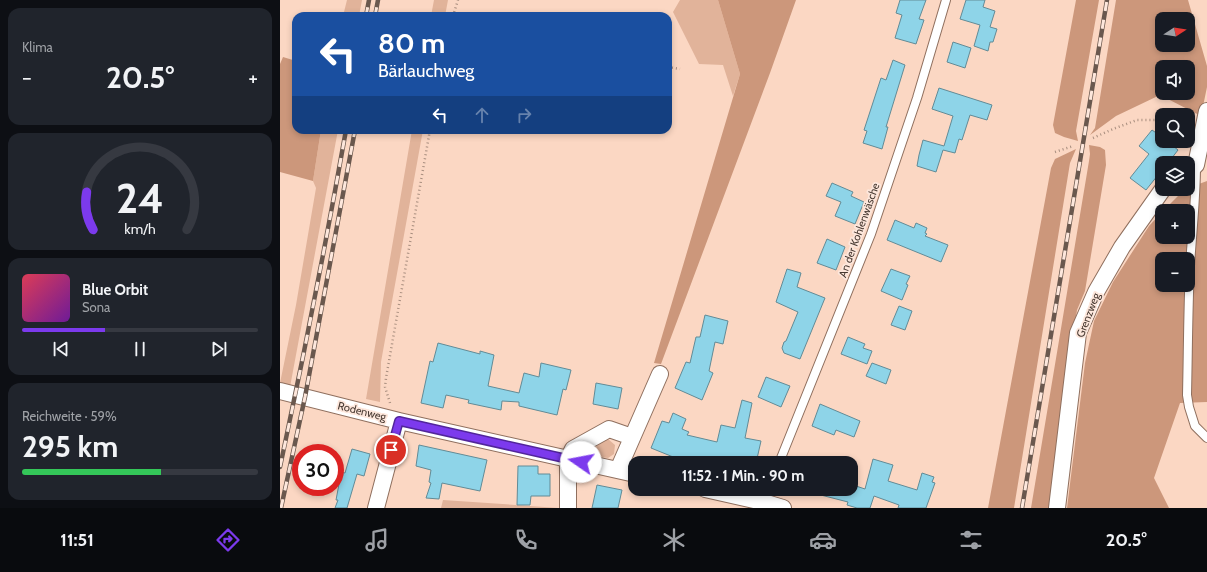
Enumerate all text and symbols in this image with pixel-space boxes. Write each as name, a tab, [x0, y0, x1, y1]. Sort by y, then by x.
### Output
north arrow	[1155, 12, 1195, 52]
map controls	[1155, 12, 1195, 292]
text: 80 m	[378, 26, 445, 60]
icon: left	[312, 28, 364, 80]
text: Klima	[22, 39, 53, 55]
text: 20.5°	[106, 59, 174, 96]
text: Bärlauchweg	[378, 60, 474, 82]
button: sound	[1155, 60, 1195, 100]
text: −	[22, 64, 32, 91]
text: +	[248, 64, 258, 91]
icon: left	[429, 104, 451, 126]
icon: ahead	[471, 104, 493, 126]
icon: right	[513, 104, 535, 126]
button: search	[1155, 108, 1195, 148]
button: layers	[1155, 156, 1195, 196]
text: 24	[116, 172, 164, 222]
street label: An der Kohlenwäsche	[835, 180, 883, 279]
button: +	[1155, 204, 1195, 244]
text: km/h	[124, 219, 156, 237]
button: −	[1155, 252, 1195, 292]
text: Blue Orbit	[82, 281, 148, 299]
street label: Grenzweg	[1073, 290, 1103, 339]
text: Sona	[82, 299, 110, 315]
icon: previous	[50, 338, 72, 360]
icon: pause	[129, 338, 151, 360]
icon: next	[208, 338, 230, 360]
street label: Rodenweg	[336, 398, 388, 424]
text: Reichweite · 59%	[22, 408, 117, 424]
text: 295 km	[22, 428, 118, 465]
pin	[374, 433, 408, 467]
icon: arrive	[380, 439, 402, 461]
position arrow	[560, 441, 602, 483]
speed limit sign: 30	[292, 444, 344, 496]
text: 11:52 · 1 Min. · 90 m	[682, 467, 804, 485]
icon: directions	[214, 526, 242, 554]
icon: music	[363, 526, 391, 554]
icon: phone	[512, 526, 540, 554]
icon: climate	[660, 526, 688, 554]
icon: car	[809, 526, 837, 554]
icon: filters	[957, 526, 985, 554]
text: 11:51	[60, 529, 94, 551]
text: 20.5°	[1106, 529, 1147, 551]

